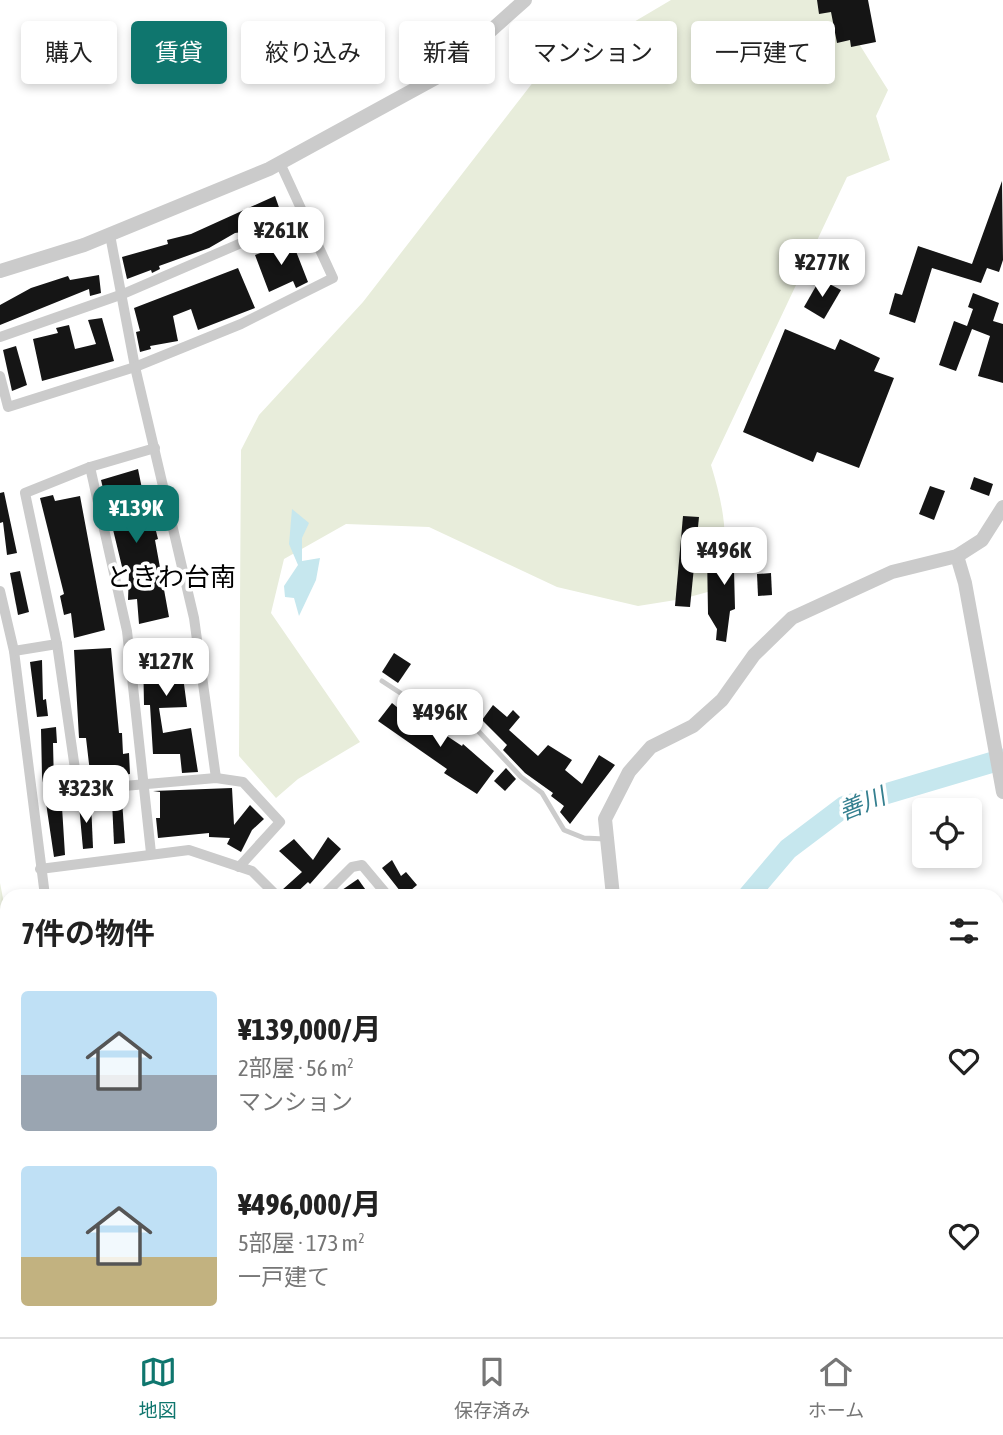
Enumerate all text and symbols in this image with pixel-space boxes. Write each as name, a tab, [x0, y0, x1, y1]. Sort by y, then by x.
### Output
chip: 購入	[21, 21, 117, 84]
chip: 賃貸	[131, 21, 227, 84]
chip: 絞り込み	[241, 21, 385, 84]
chip: 新着	[399, 21, 495, 84]
chip: マンション	[509, 21, 677, 84]
chip: 一戸建て	[691, 21, 835, 84]
pin: ¥261K	[232, 208, 330, 267]
text: ¥261K	[254, 217, 308, 243]
pin: ¥277K	[773, 240, 871, 299]
text: ¥277K	[795, 249, 849, 275]
pin: ¥139K	[87, 486, 185, 545]
text: ¥139K	[109, 495, 163, 521]
pin: ¥496K	[675, 528, 773, 587]
text: ¥496K	[697, 537, 751, 563]
district label: ときわ台南	[106, 562, 236, 592]
pin: ¥127K	[117, 638, 215, 698]
text: ¥127K	[139, 648, 193, 674]
pin: ¥496K	[391, 690, 489, 749]
text: ¥496K	[413, 699, 467, 725]
pin: ¥323K	[37, 766, 135, 825]
text: ¥323K	[59, 775, 113, 801]
water label: 善川	[835, 781, 892, 825]
map controls	[912, 798, 982, 868]
button: locate	[912, 798, 982, 868]
icon: filters	[945, 912, 983, 950]
text: 7件の物件	[21, 916, 155, 950]
text: ¥139,000/月	[238, 1012, 381, 1046]
icon: home	[77, 1019, 161, 1103]
icon: heart	[945, 1042, 983, 1080]
text: 2部屋 · 56 m²	[238, 1055, 354, 1081]
text: マンション	[238, 1089, 353, 1115]
text: ¥496,000/月	[238, 1187, 381, 1221]
icon: home	[77, 1194, 161, 1278]
icon: heart	[945, 1217, 983, 1255]
text: 5部屋 · 173 m²	[238, 1230, 365, 1256]
text: 一戸建て	[238, 1264, 330, 1290]
tab: 地図	[139, 1353, 177, 1422]
tab: 保存済み	[454, 1353, 530, 1422]
tab: ホーム	[808, 1353, 864, 1422]

